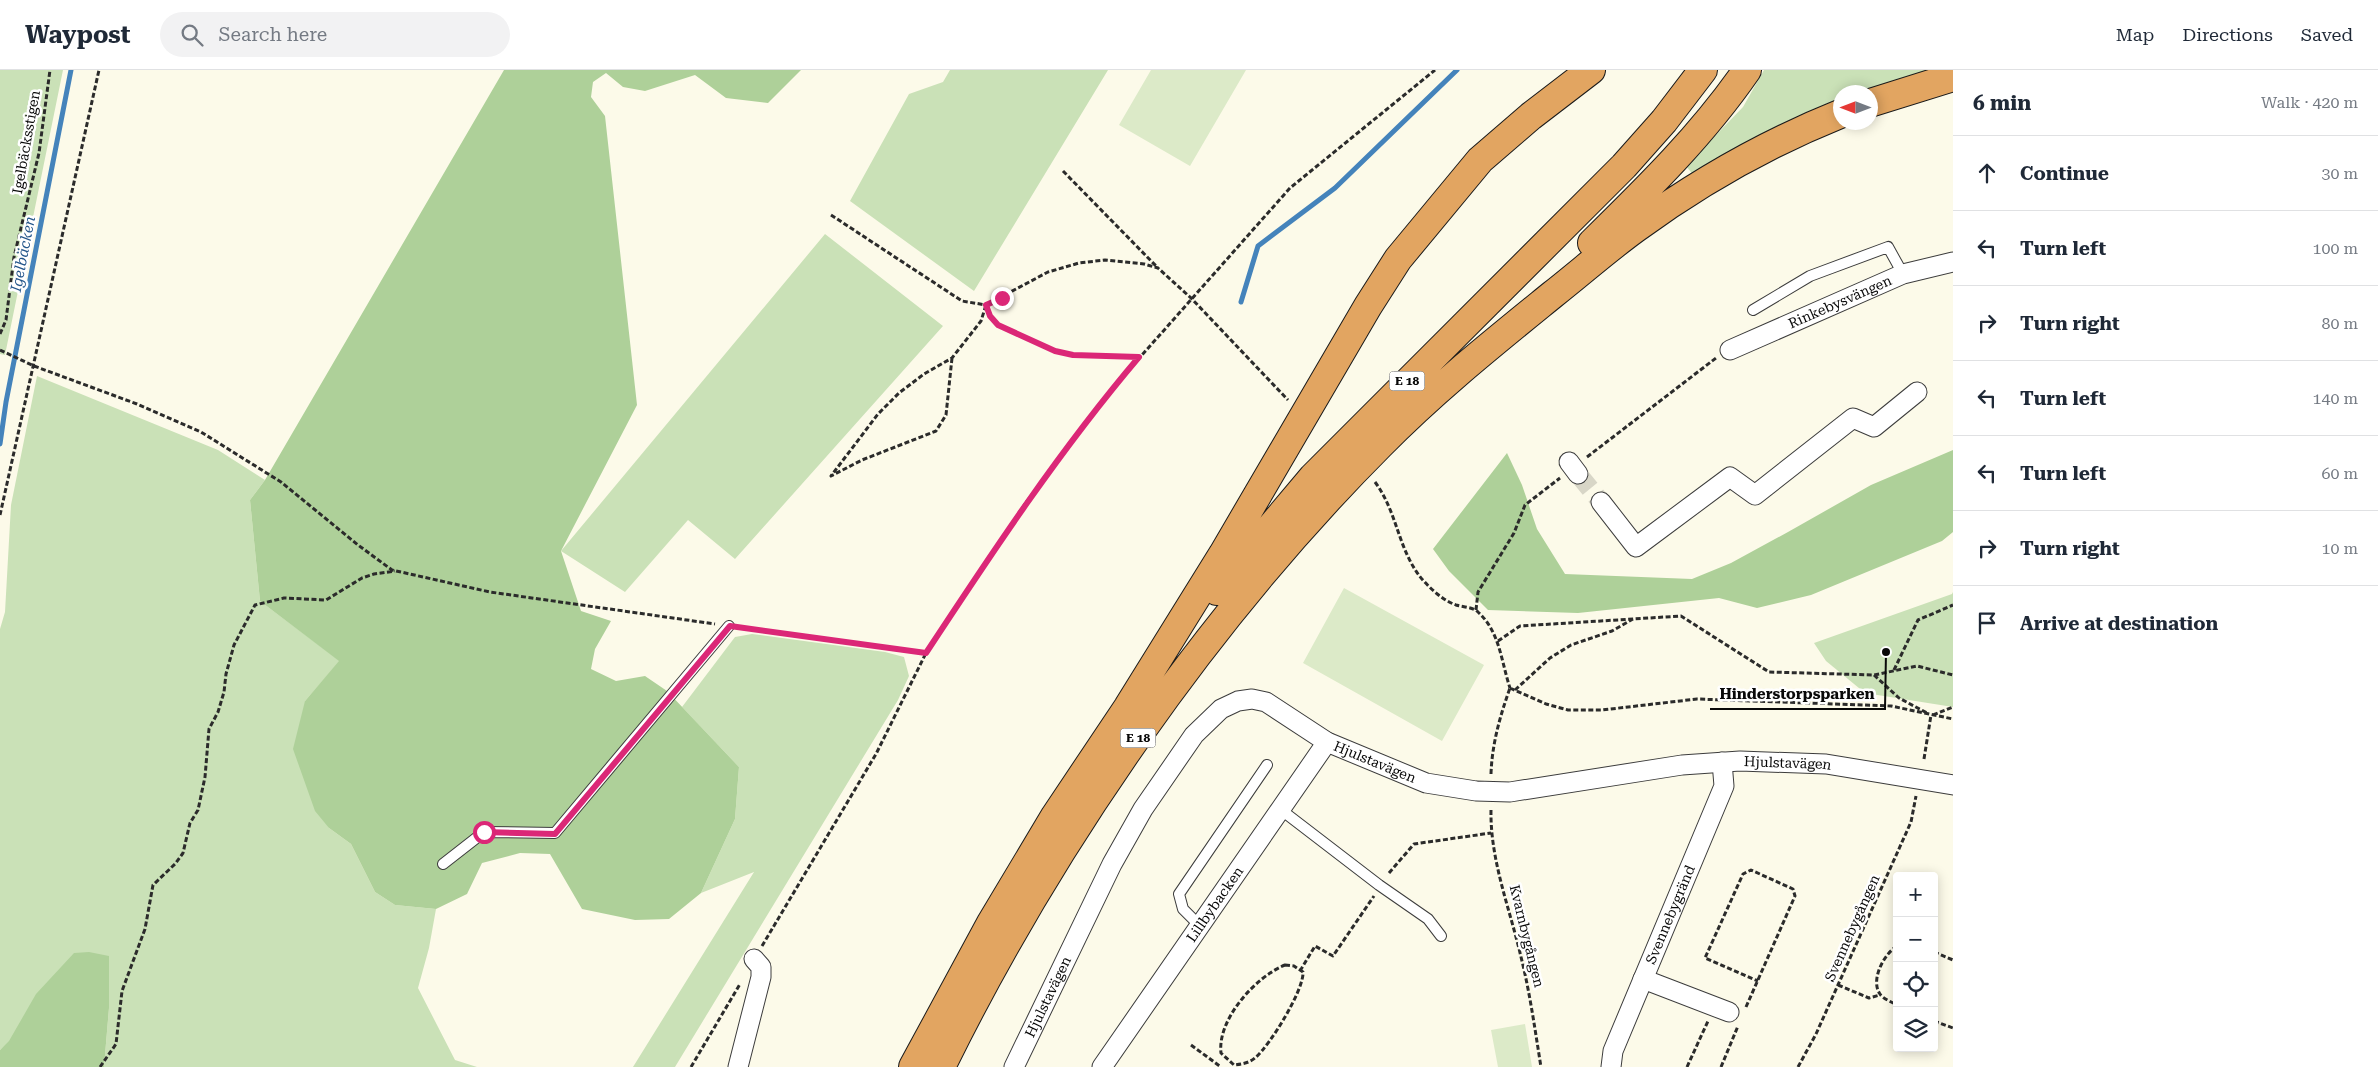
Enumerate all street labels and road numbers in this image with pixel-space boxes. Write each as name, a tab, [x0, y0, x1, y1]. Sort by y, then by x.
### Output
street label: Igelbäcksstigen	[9, 89, 43, 195]
street label: Rinkebysvängen	[1786, 272, 1894, 331]
road number: E 18	[1390, 372, 1424, 391]
road number: E 18	[1120, 728, 1156, 748]
street label: Hjulstavägen	[1331, 738, 1419, 786]
street label: Hjulstavägen	[1744, 753, 1833, 773]
street label: Lillbybacken	[1183, 863, 1246, 945]
street label: Svennebygränd	[1642, 863, 1698, 966]
street label: Svennebygången	[1821, 872, 1883, 984]
street label: Kvarnbygången	[1507, 883, 1547, 989]
street label: Hjulstavägen	[1022, 954, 1074, 1040]

